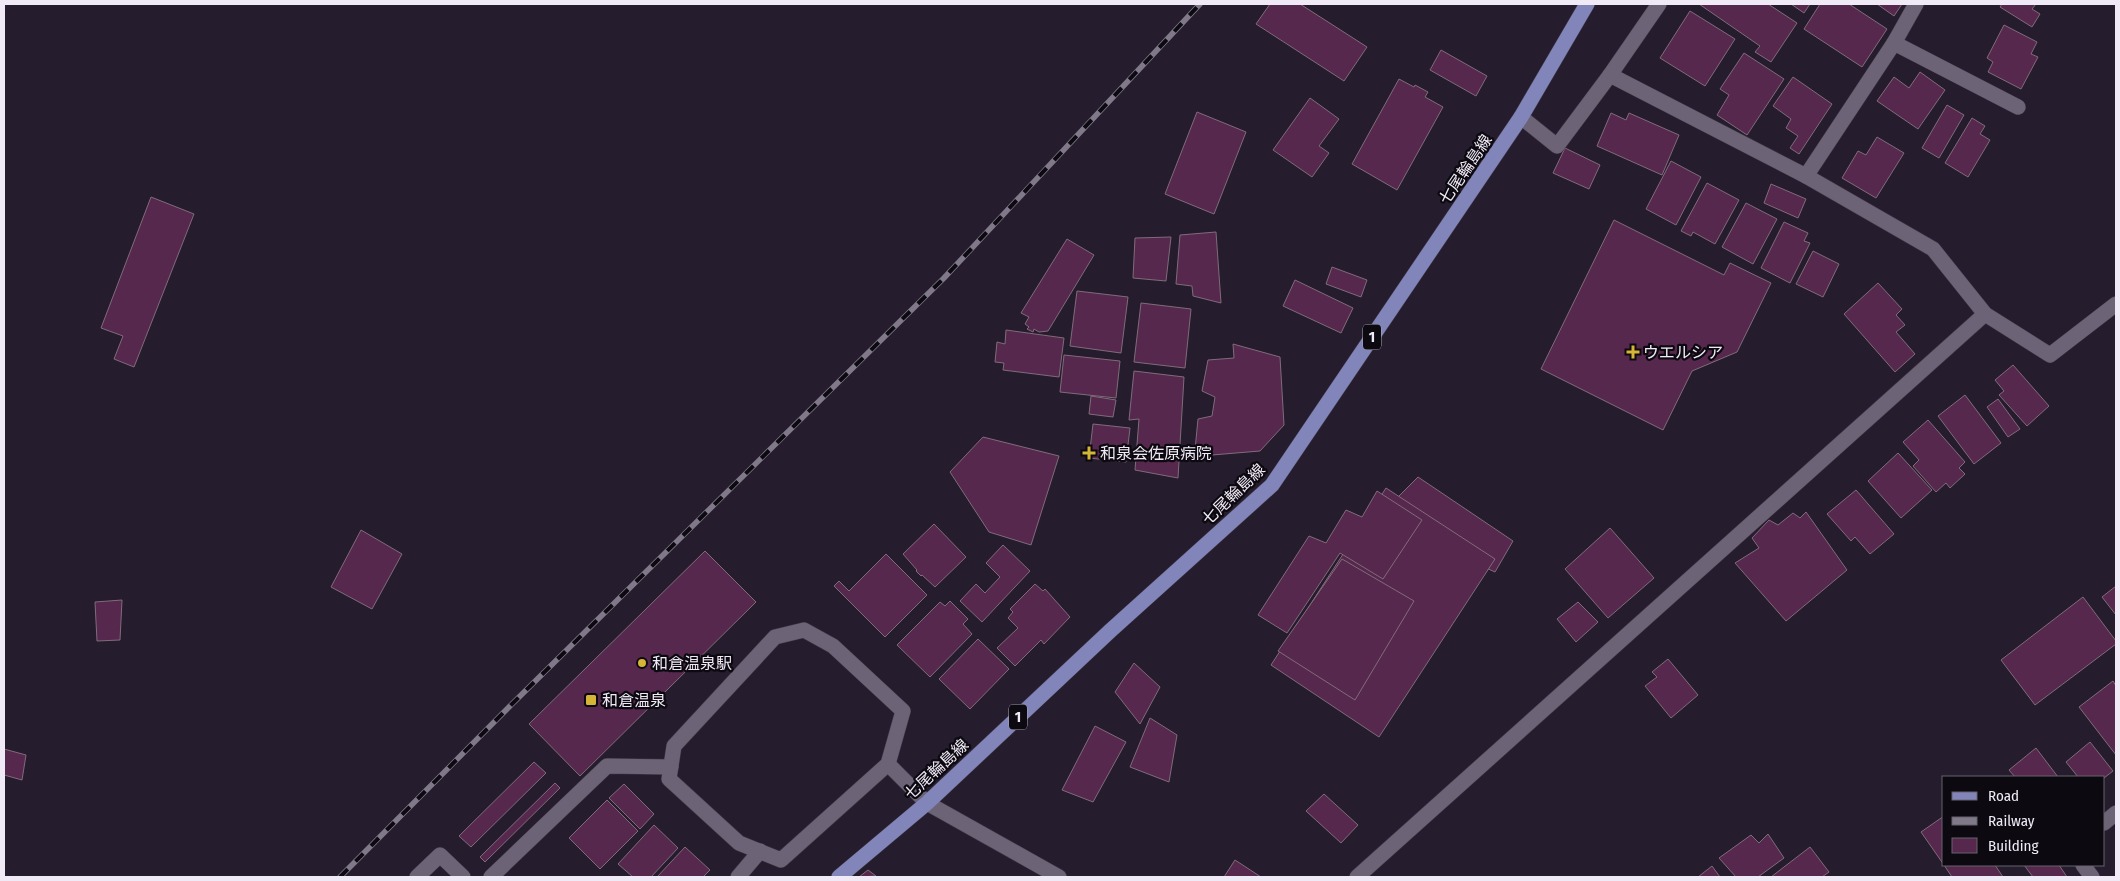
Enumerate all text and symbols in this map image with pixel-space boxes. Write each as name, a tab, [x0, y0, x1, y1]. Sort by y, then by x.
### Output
street label: 七尾輪島線	[1435, 131, 1496, 208]
road number: 1	[1363, 324, 1381, 350]
place label: ウエルシア	[1643, 343, 1723, 362]
marker: ウエルシア	[1627, 346, 1639, 358]
place label: 和泉会佐原病院	[1100, 444, 1212, 463]
marker: 和泉会佐原病院	[1082, 446, 1096, 460]
street label: 七尾輪島線	[1198, 460, 1269, 529]
place label: 和倉温泉駅	[652, 654, 732, 673]
marker: 和倉温泉駅	[636, 657, 648, 669]
place label: 和倉温泉	[602, 691, 666, 710]
marker: 和倉温泉	[584, 693, 598, 707]
road number: 1	[1009, 704, 1027, 730]
street label: 七尾輪島線	[901, 735, 972, 804]
legend	[1942, 776, 2105, 866]
text: Road	[1988, 787, 2019, 805]
text: Railway	[1988, 812, 2035, 830]
text: Building	[1988, 837, 2039, 855]

